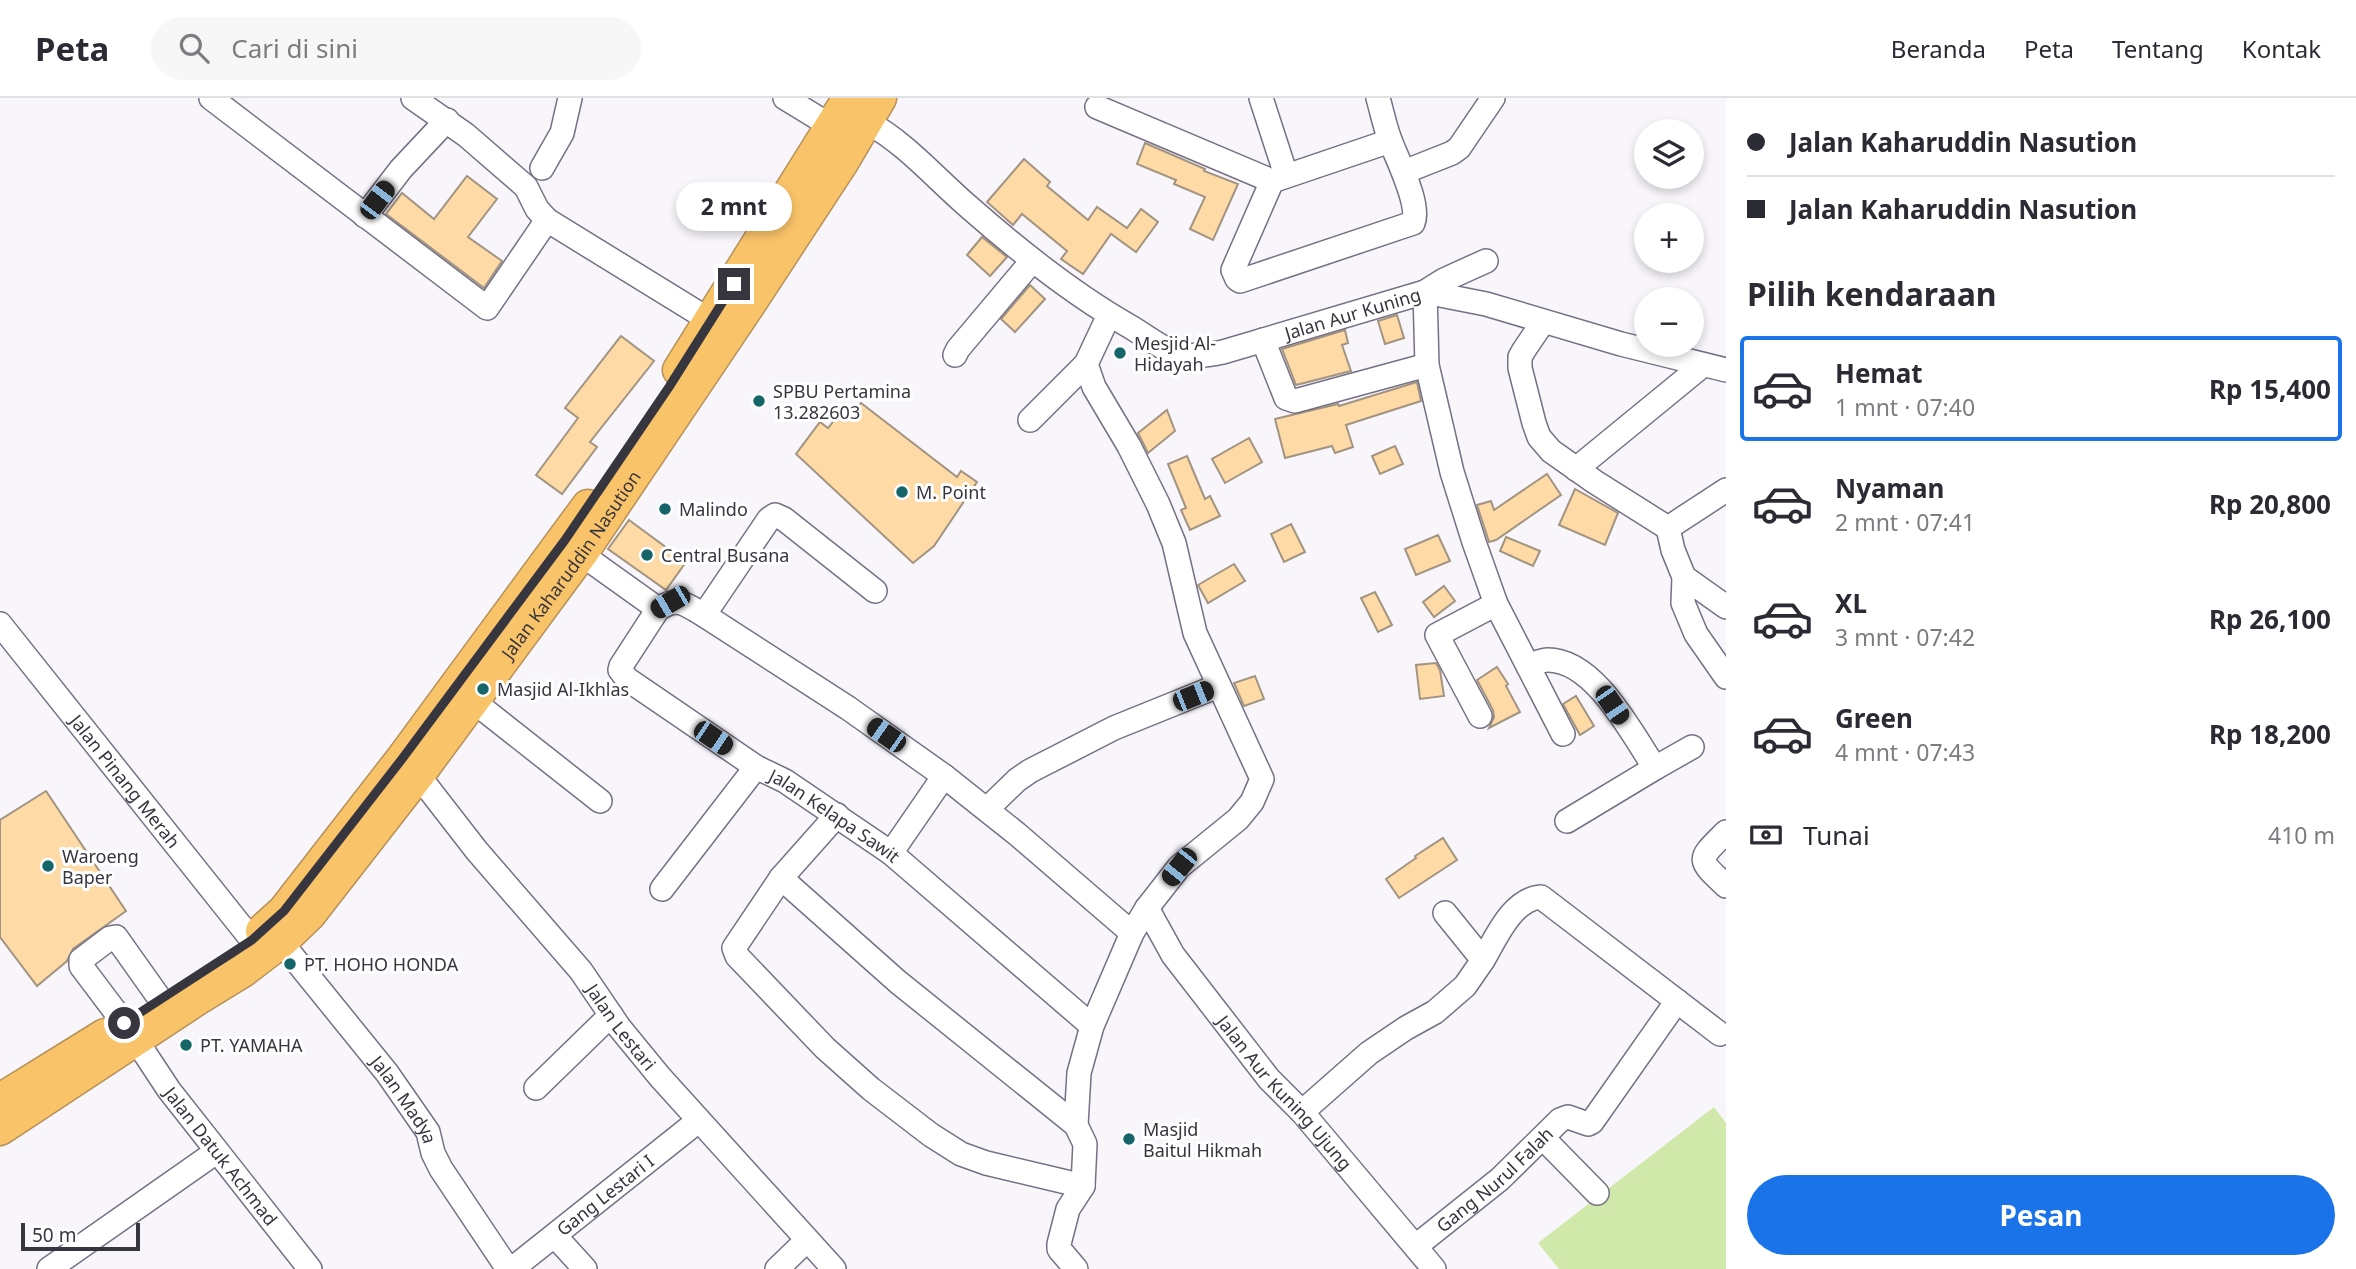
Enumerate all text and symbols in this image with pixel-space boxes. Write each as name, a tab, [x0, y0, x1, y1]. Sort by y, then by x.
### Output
search box	[151, 17, 641, 80]
text: Peta	[35, 26, 109, 71]
icon: search	[175, 29, 213, 67]
text: Cari di sini	[231, 30, 358, 66]
text: Beranda	[1891, 32, 1986, 65]
text: Peta	[2024, 32, 2074, 65]
text: Tentang	[2112, 32, 2204, 65]
text: Kontak	[2242, 32, 2321, 65]
map controls	[1634, 119, 1704, 357]
button: layers	[1634, 119, 1704, 189]
text: Jalan Kaharuddin Nasution	[1789, 124, 2137, 160]
car	[356, 177, 399, 223]
callout: 2 mnt	[676, 183, 792, 232]
text: 2 mnt	[701, 190, 767, 222]
text: Jalan Kaharuddin Nasution	[1789, 191, 2137, 227]
button: +	[1634, 203, 1704, 273]
route end	[718, 268, 750, 300]
text: Pilih kendaraan	[1747, 272, 1997, 315]
street label: Jalan Aur Kuning	[1280, 282, 1423, 346]
button: −	[1634, 287, 1704, 357]
place label: Mesjid Al- Hidayah	[1134, 331, 1216, 376]
marker: Mesjid Al- Hidayah	[1112, 345, 1128, 361]
text: Hemat	[1835, 355, 1923, 391]
icon: car	[1751, 357, 1814, 420]
text: Rp 15,400	[2209, 371, 2331, 407]
place label: SPBU Pertamina 13.282603	[773, 379, 911, 424]
text: 1 mnt · 07:40	[1835, 391, 1975, 423]
marker: SPBU Pertamina 13.282603	[751, 393, 767, 409]
street label: Jalan Kaharuddin Nasution	[494, 466, 646, 665]
text: Nyaman	[1835, 470, 1944, 506]
icon: car	[1751, 472, 1814, 535]
place label: M. Point	[916, 480, 986, 504]
marker: M. Point	[894, 484, 910, 500]
text: Rp 20,800	[2209, 486, 2331, 522]
place label: Malindo	[679, 497, 748, 521]
marker: Malindo	[657, 501, 673, 517]
text: 2 mnt · 07:41	[1835, 506, 1975, 538]
place label: Central Busana	[661, 543, 789, 567]
marker: Central Busana	[639, 547, 655, 563]
car	[647, 582, 694, 622]
text: XL	[1835, 585, 1867, 621]
icon: car	[1751, 587, 1814, 650]
text: Rp 26,100	[2209, 601, 2331, 637]
text: 3 mnt · 07:42	[1835, 621, 1975, 653]
place label: Masjid Al-Ikhlas	[497, 677, 629, 701]
car	[1170, 678, 1217, 714]
marker: Masjid Al-Ikhlas	[475, 681, 491, 697]
car	[1592, 682, 1633, 728]
text: Green	[1835, 700, 1913, 736]
icon: car	[1751, 702, 1814, 765]
street label: Jalan Pinang Merah	[64, 708, 186, 853]
car	[863, 714, 910, 756]
text: Rp 18,200	[2209, 716, 2331, 752]
car	[690, 718, 737, 758]
text: 4 mnt · 07:43	[1835, 736, 1975, 768]
street label: Jalan Kelapa Sawit	[763, 762, 906, 868]
icon: cash	[1747, 816, 1785, 854]
text: Tunai	[1803, 817, 1870, 853]
text: 410 m	[2268, 819, 2335, 851]
place label: Waroeng Baper	[62, 844, 139, 889]
car	[1158, 844, 1201, 890]
marker: Waroeng Baper	[40, 858, 56, 874]
place label: PT. HOHO HONDA	[304, 952, 459, 976]
marker: PT. HOHO HONDA	[282, 956, 298, 972]
street label: Jalan Lestari	[580, 977, 662, 1075]
route start	[108, 1007, 140, 1039]
street label: Jalan Aur Kuning Ujung	[1211, 1009, 1358, 1175]
place label: PT. YAMAHA	[200, 1033, 303, 1057]
marker: PT. YAMAHA	[178, 1037, 194, 1053]
street label: Jalan Madya	[364, 1049, 442, 1146]
street label: Jalan Datuk Achmad	[158, 1080, 283, 1230]
place label: Masjid Baitul Hikmah	[1143, 1117, 1262, 1162]
street label: Gang Nurul Falah	[1431, 1122, 1558, 1237]
marker: Masjid Baitul Hikmah	[1121, 1131, 1137, 1147]
street label: Gang Lestari I	[552, 1149, 659, 1241]
button: Pesan	[1747, 1175, 2335, 1255]
scale bar	[21, 1220, 140, 1252]
text: 50 m	[32, 1222, 76, 1248]

